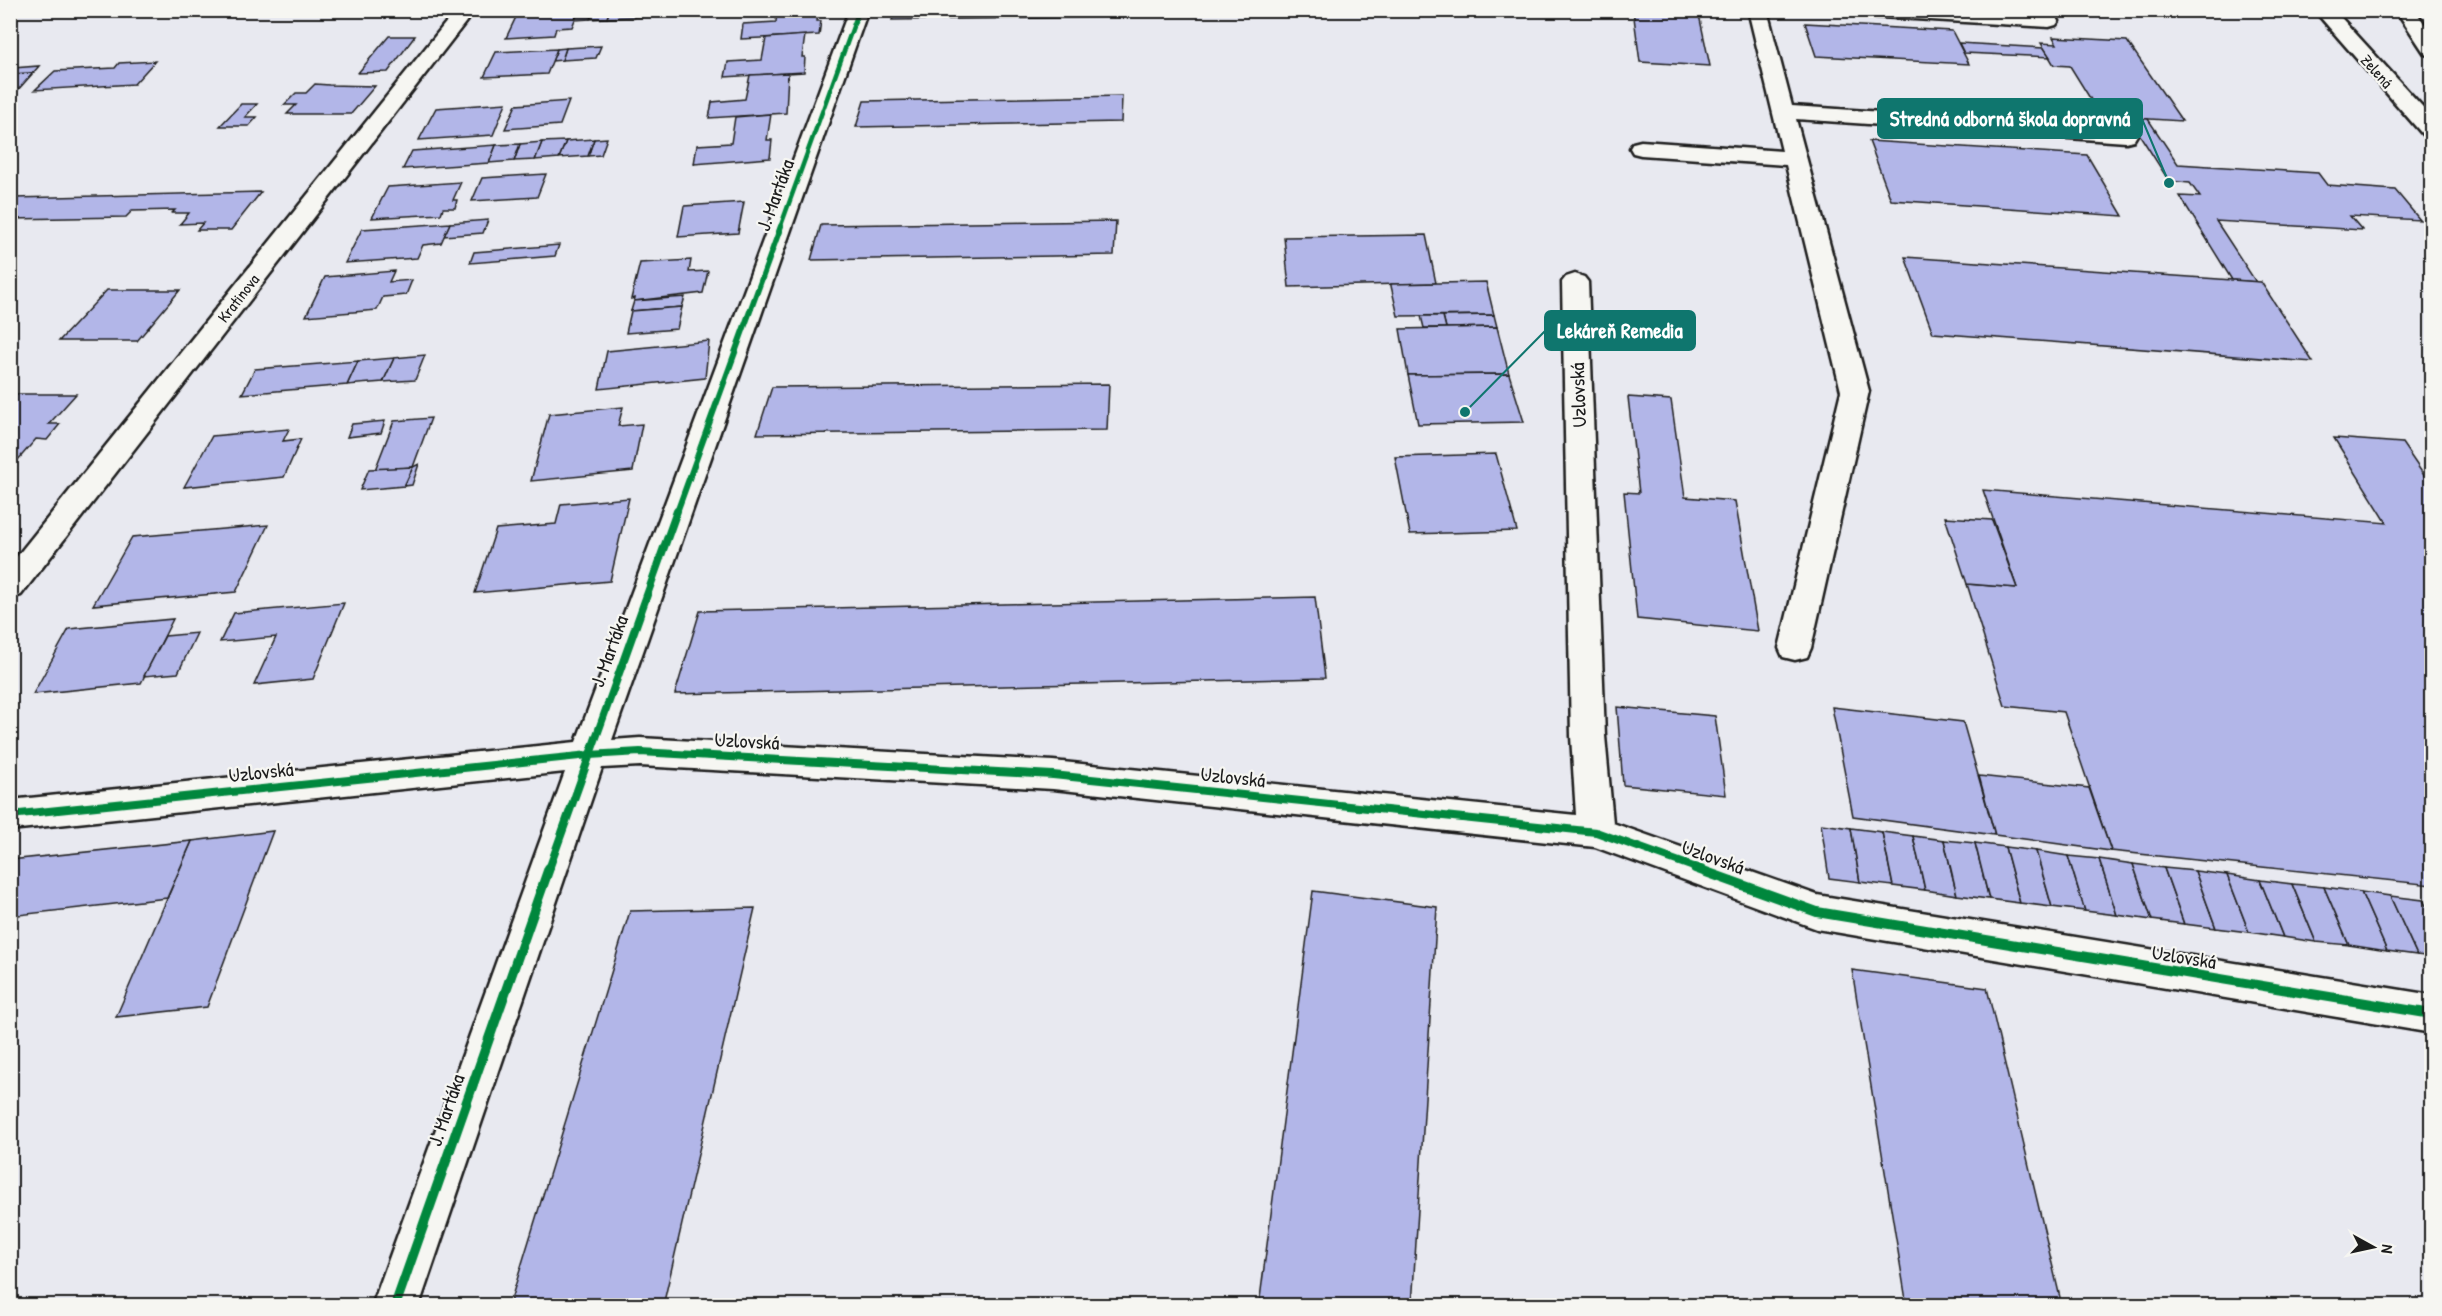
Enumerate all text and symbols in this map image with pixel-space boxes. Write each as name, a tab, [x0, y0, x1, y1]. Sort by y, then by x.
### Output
street label: Zelená	[2356, 49, 2398, 93]
callout: Stredná odborná škola dopravná	[1878, 99, 2142, 138]
text: Stredná odborná škola dopravná	[1890, 104, 2131, 134]
street label: J. Martáka	[749, 155, 800, 234]
street label: Kratinova	[212, 269, 264, 327]
callout: Lekáreň Remedia	[1545, 311, 1695, 350]
text: Lekáreň Remedia	[1557, 316, 1684, 345]
street label: Uzlovská	[1563, 362, 1592, 428]
street label: J. Martáka	[583, 611, 634, 690]
street label: Uzlovská	[714, 725, 780, 756]
street label: Uzlovská	[227, 755, 295, 788]
street label: Uzlovská	[1199, 760, 1267, 793]
street label: Uzlovská	[1678, 833, 1748, 880]
street label: Uzlovská	[2150, 938, 2218, 975]
street label: J. Martáka	[421, 1070, 470, 1149]
north arrow	[2343, 1217, 2403, 1277]
text: N	[2376, 1243, 2399, 1255]

